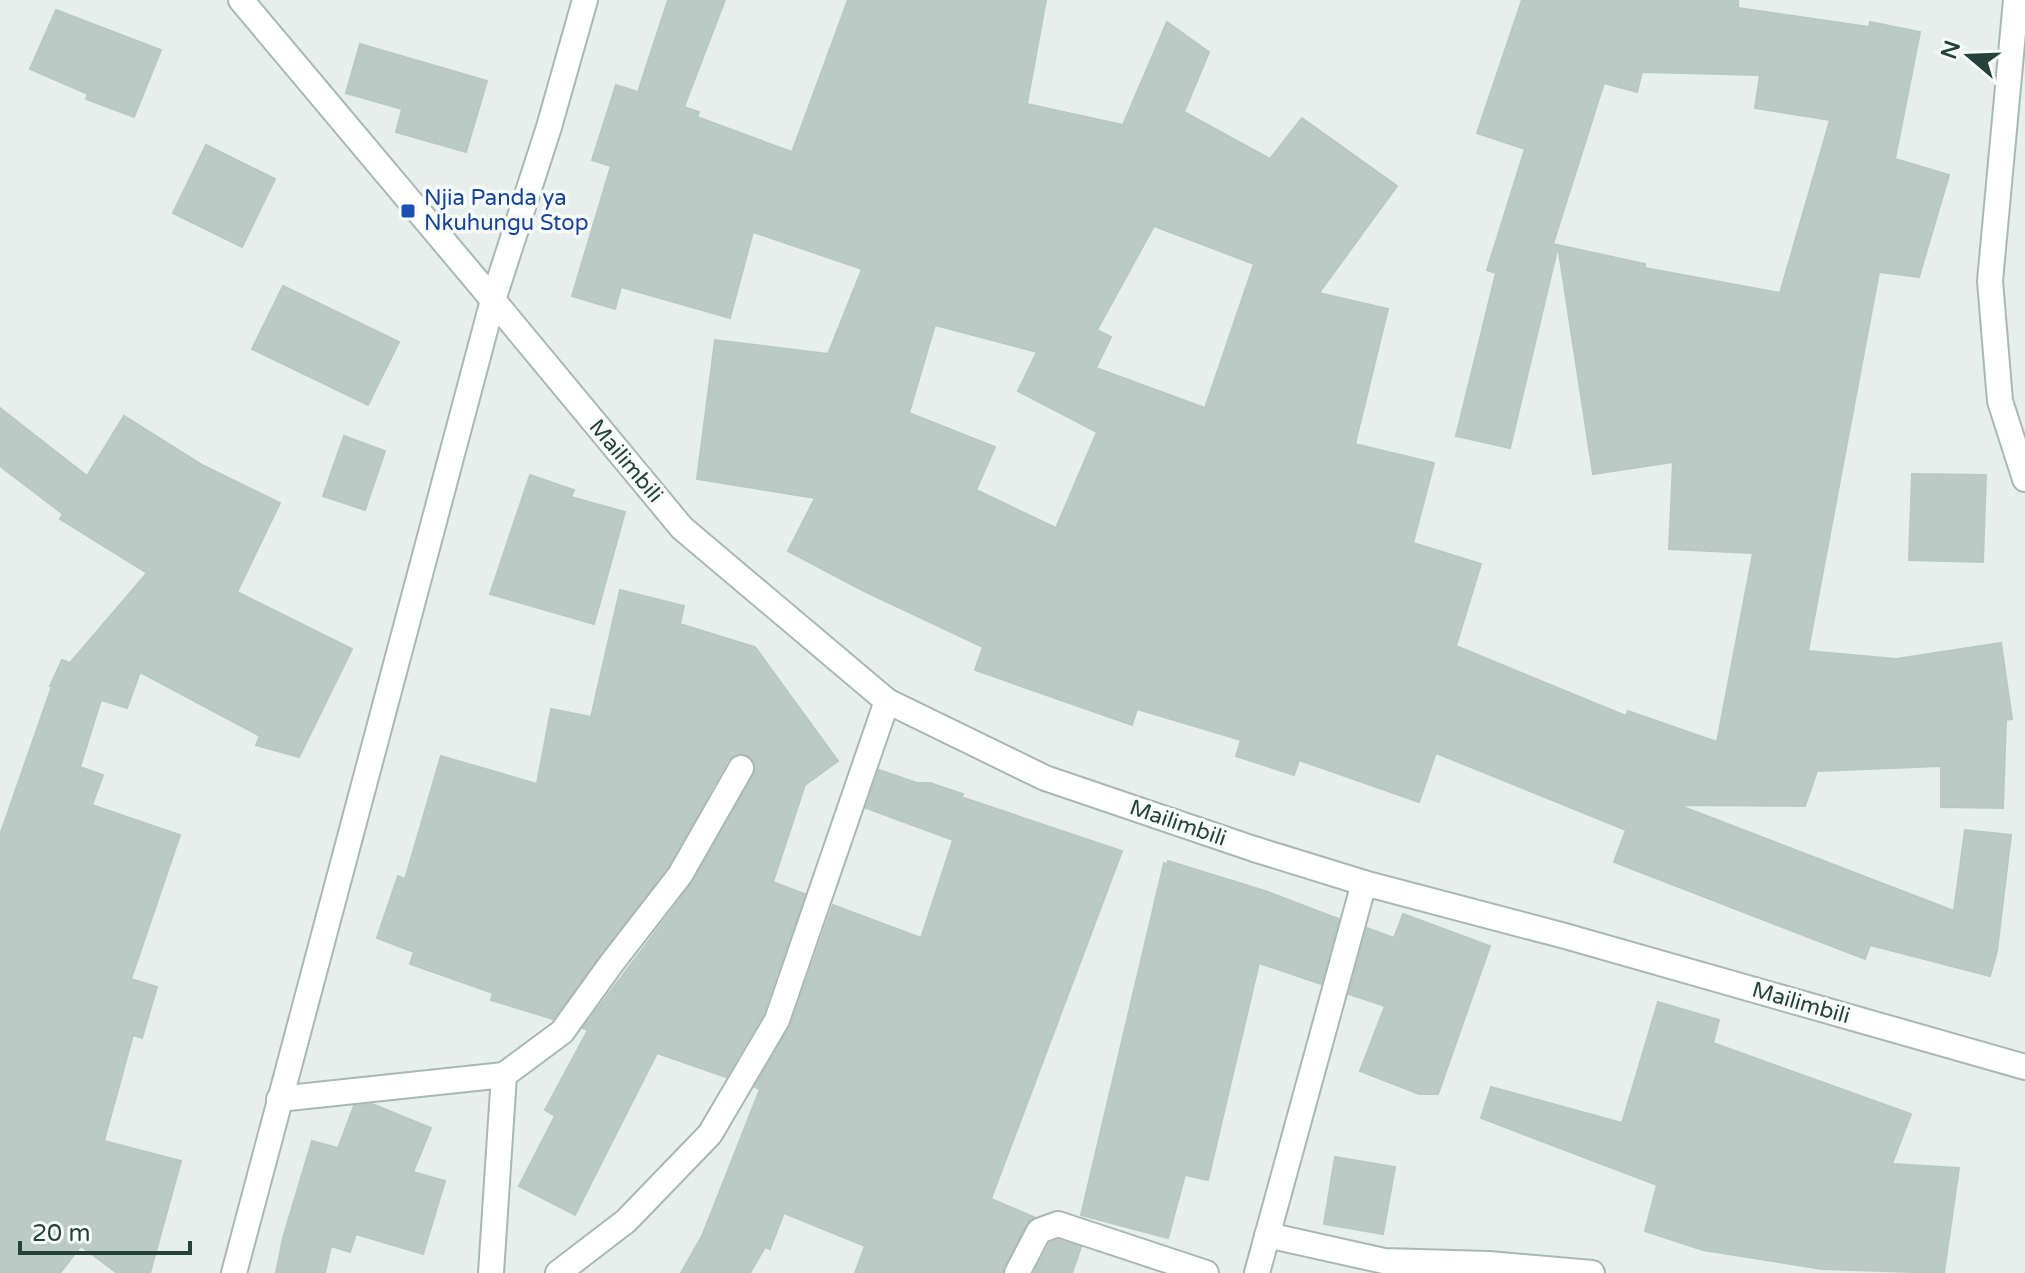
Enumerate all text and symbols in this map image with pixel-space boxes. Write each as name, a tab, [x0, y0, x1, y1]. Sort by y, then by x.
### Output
north arrow	[1929, 16, 2009, 96]
text: N	[1936, 37, 1966, 62]
place label: Njia Panda ya Nkuhungu Stop	[424, 185, 589, 236]
marker: Njia Panda ya Nkuhungu Stop	[399, 202, 417, 220]
street label: Mailimbili	[584, 414, 668, 508]
street label: Mailimbili	[1126, 794, 1230, 852]
street label: Mailimbili	[1749, 977, 1853, 1029]
scale bar	[20, 1205, 190, 1255]
text: 20 m	[32, 1219, 90, 1248]

